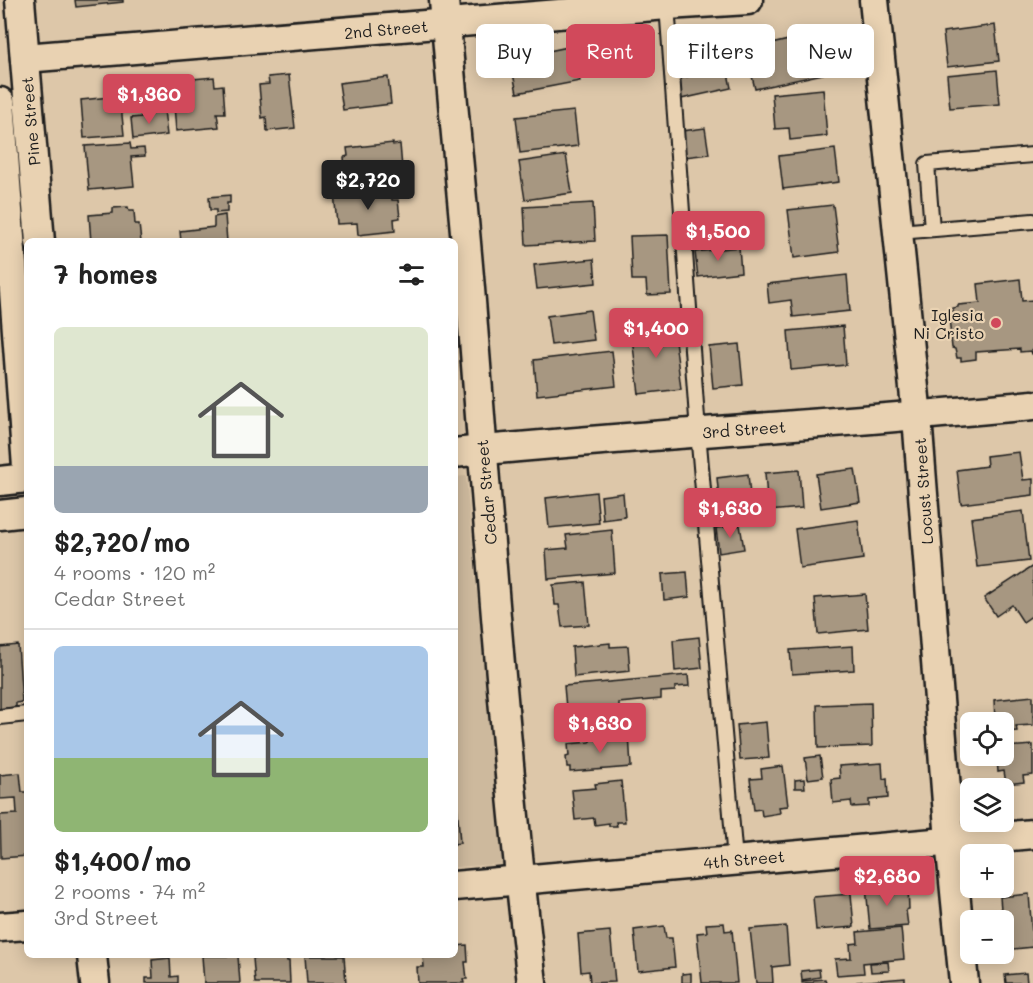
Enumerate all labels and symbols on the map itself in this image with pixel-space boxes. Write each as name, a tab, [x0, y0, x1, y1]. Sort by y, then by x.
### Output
street label: 2nd Street	[343, 15, 429, 43]
pin: $1,360	[100, 74, 198, 125]
street label: Pine Street	[16, 76, 44, 166]
pin: $2,720	[319, 160, 417, 211]
pin: $1,500	[669, 211, 767, 262]
place label: Iglesia Ni Cristo	[914, 304, 984, 343]
pin: $1,400	[607, 308, 705, 359]
marker: Iglesia Ni Cristo	[989, 316, 1003, 330]
street label: 3rd Street	[702, 416, 786, 442]
street label: Locust Street	[909, 437, 937, 545]
street label: Cedar Street	[471, 439, 501, 545]
pin: $1,630	[681, 488, 779, 539]
pin: $1,630	[551, 703, 649, 754]
street label: 4th Street	[702, 845, 786, 873]
pin: $2,680	[838, 856, 936, 907]

